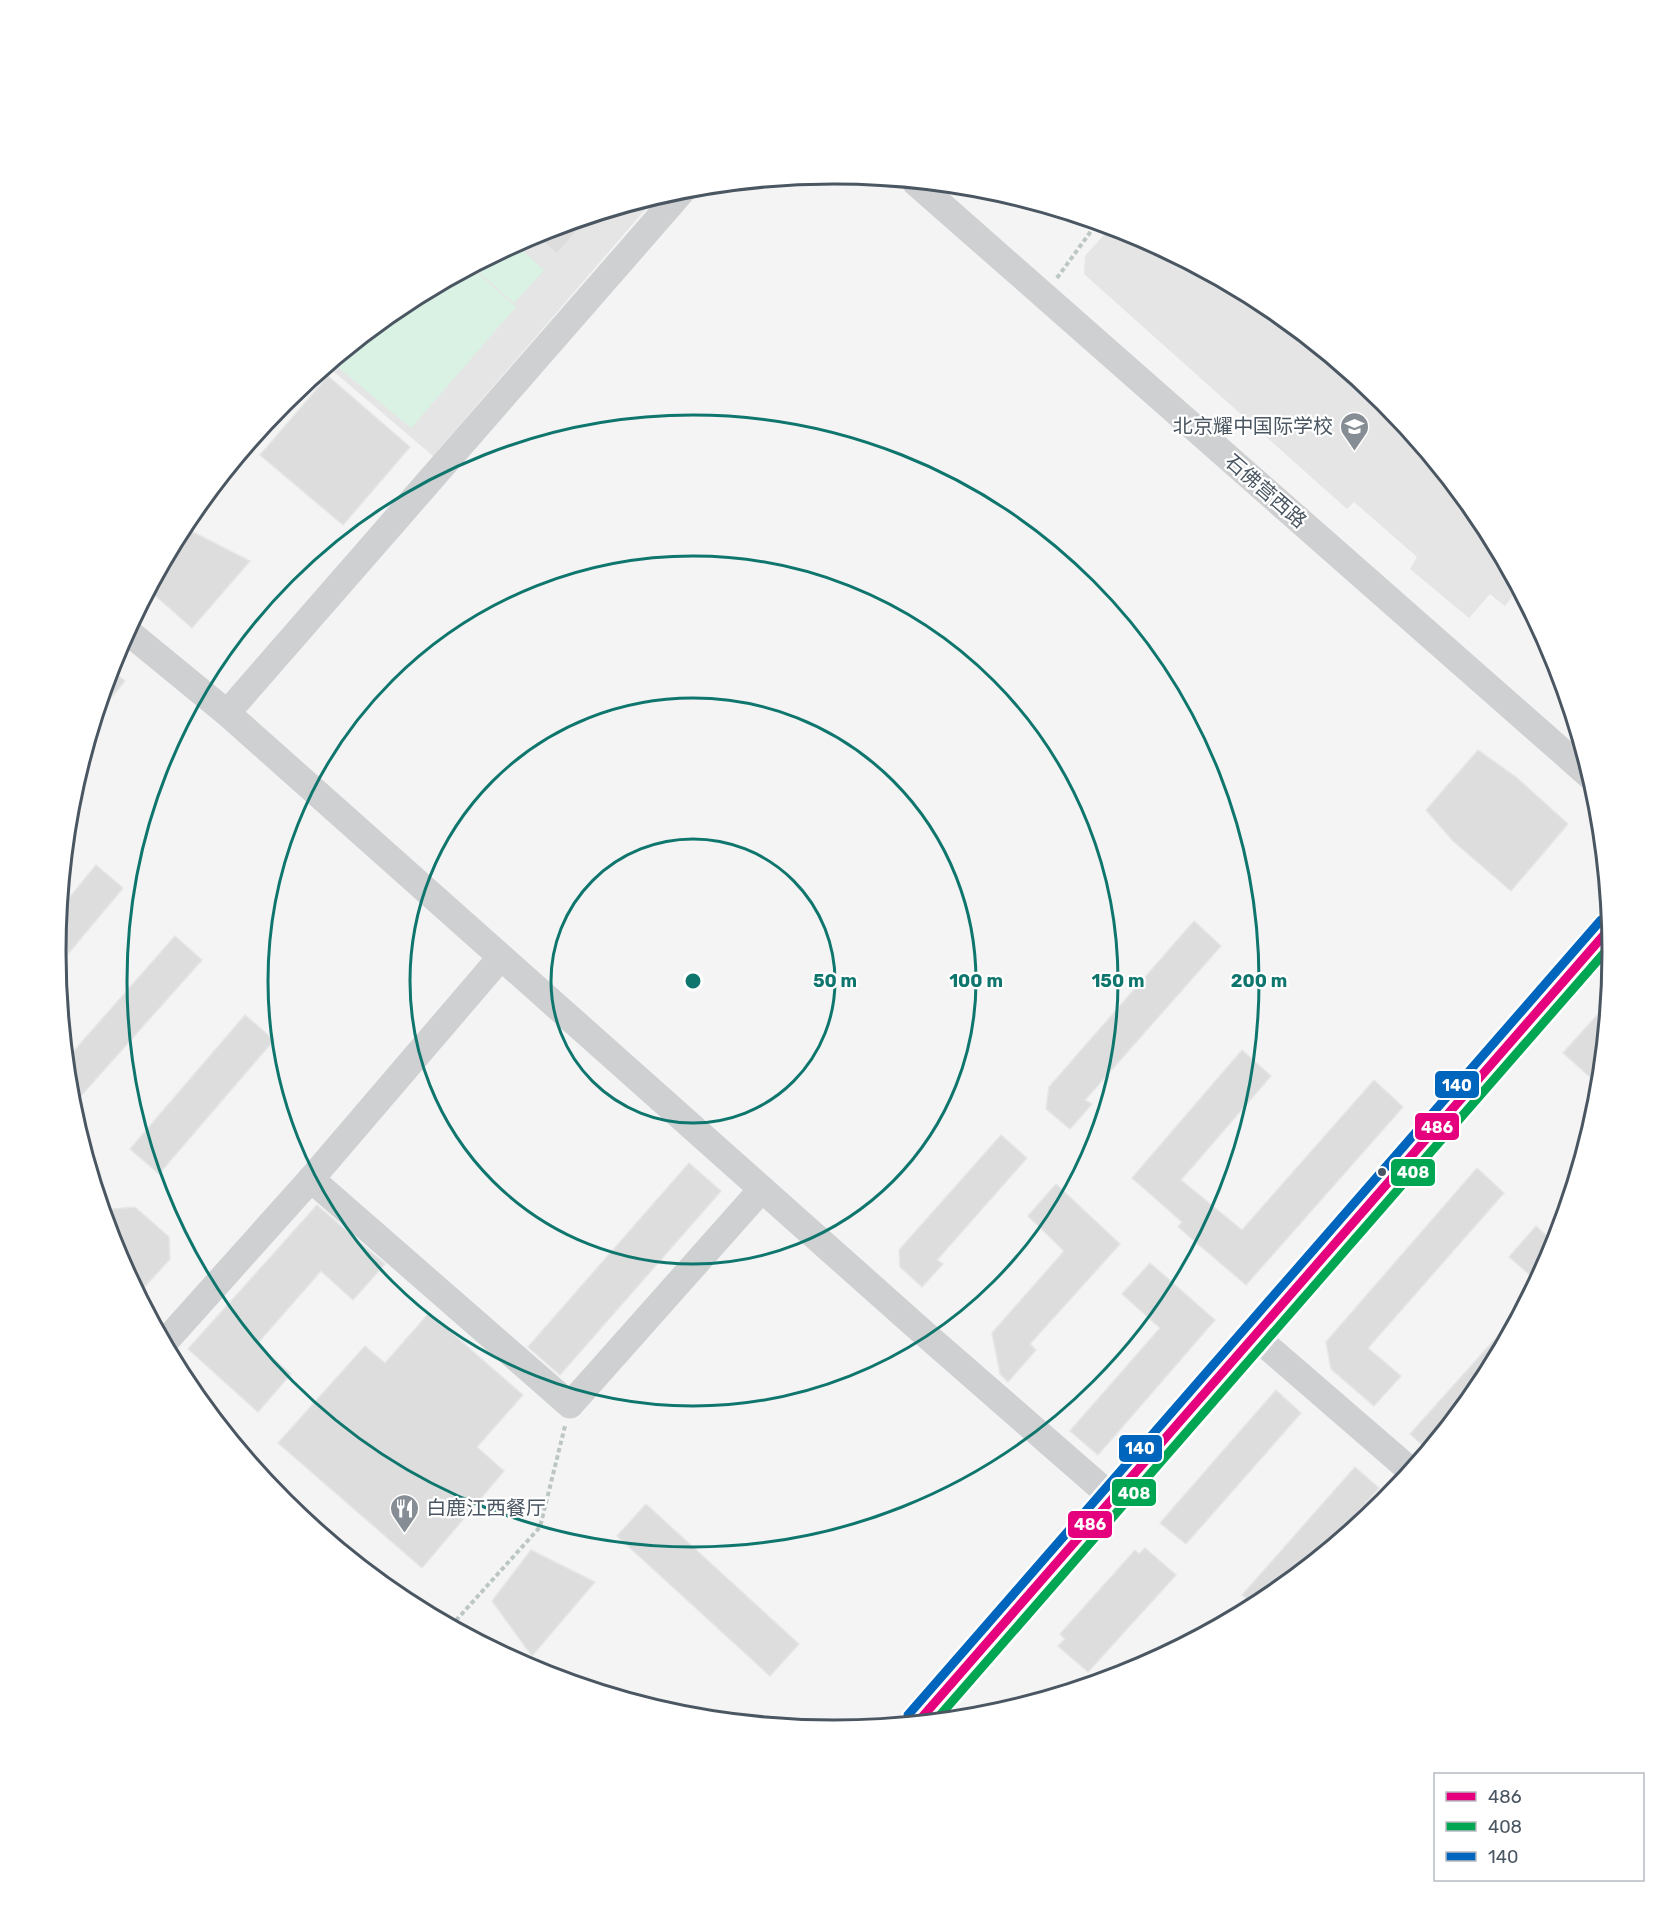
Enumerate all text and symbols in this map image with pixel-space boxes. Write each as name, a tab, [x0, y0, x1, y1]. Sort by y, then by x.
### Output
school or university icon: 北京耀中国际学校	[1338, 410, 1370, 452]
place label: 北京耀中国际学校	[1173, 414, 1333, 438]
street label: 石佛营西路	[1220, 449, 1312, 533]
text: 50 m	[813, 970, 857, 992]
text: 100 m	[949, 970, 1003, 992]
text: 150 m	[1091, 970, 1145, 992]
text: 200 m	[1231, 970, 1287, 992]
centre of rings	[683, 971, 703, 991]
line badge: 140	[1434, 1070, 1480, 1099]
text: 140	[1442, 1076, 1472, 1095]
line badge: 486	[1414, 1112, 1460, 1141]
text: 486	[1421, 1118, 1453, 1137]
line badge: 408	[1390, 1158, 1436, 1187]
text: 408	[1397, 1163, 1429, 1182]
unlabelled marker	[1376, 1166, 1388, 1178]
line badge: 140	[1118, 1434, 1163, 1463]
text: 140	[1125, 1439, 1155, 1458]
line badge: 408	[1111, 1478, 1157, 1507]
text: 408	[1118, 1484, 1150, 1503]
restaurant icon: 白鹿江西餐厅	[389, 1492, 421, 1534]
place label: 白鹿江西餐厅	[426, 1496, 546, 1520]
line badge: 486	[1067, 1510, 1113, 1539]
text: 486	[1074, 1515, 1106, 1534]
legend	[1434, 1773, 1644, 1881]
text: 486	[1488, 1786, 1522, 1808]
text: 408	[1488, 1816, 1522, 1838]
text: 140	[1488, 1846, 1518, 1868]

